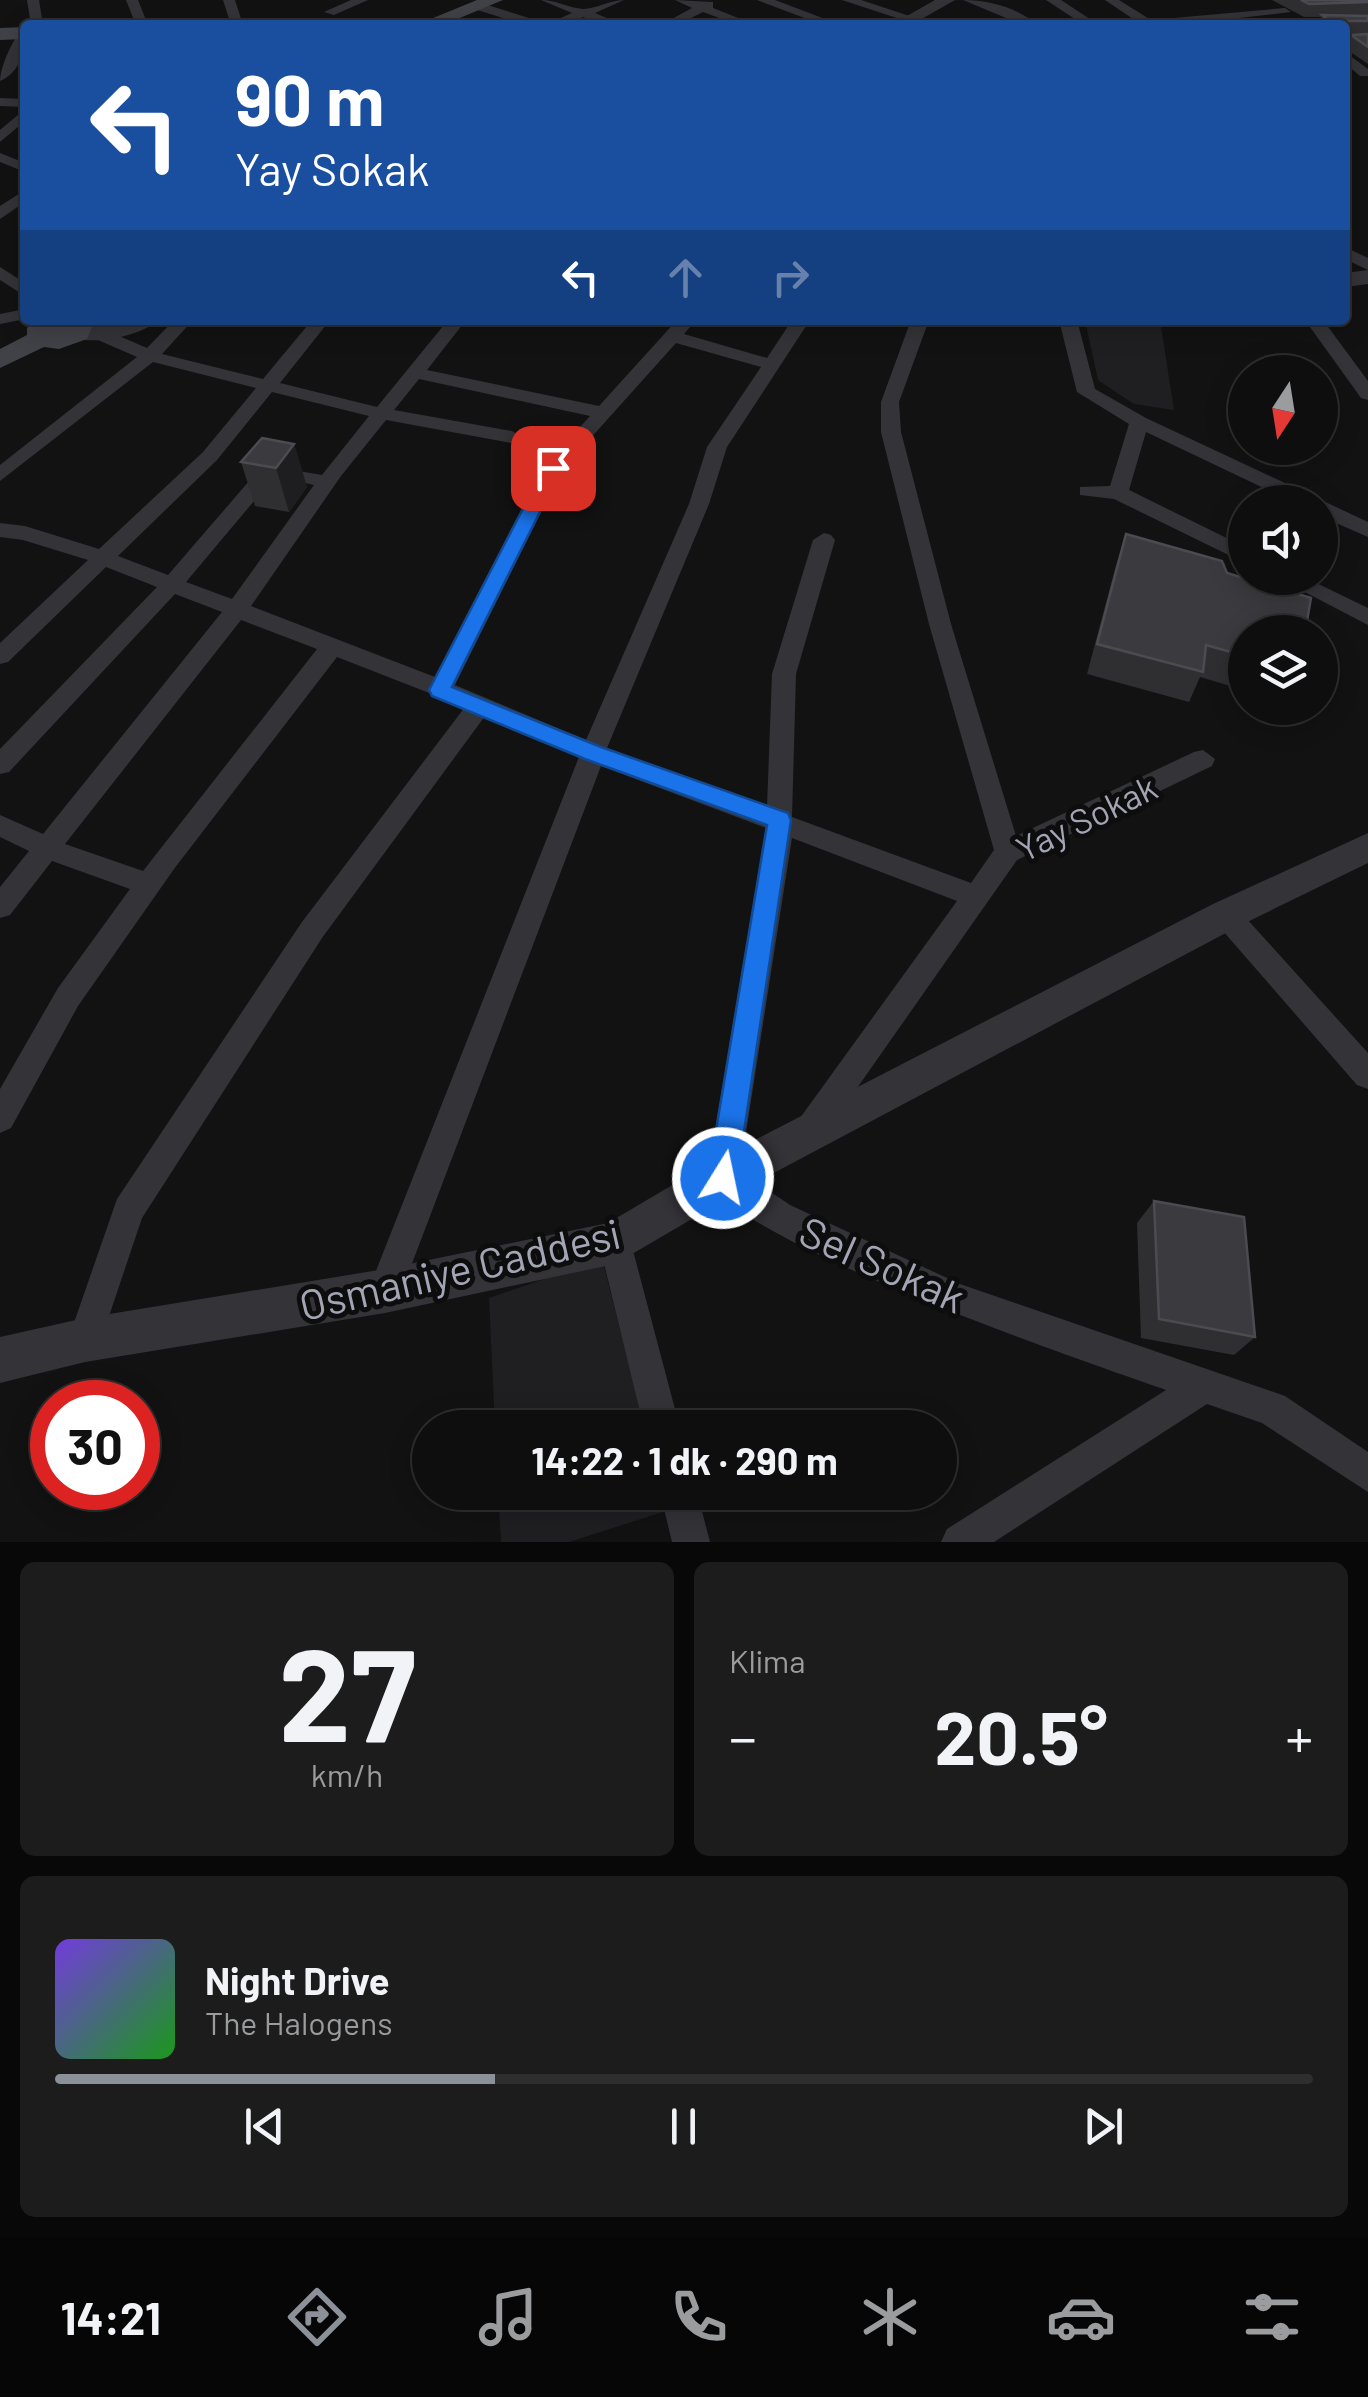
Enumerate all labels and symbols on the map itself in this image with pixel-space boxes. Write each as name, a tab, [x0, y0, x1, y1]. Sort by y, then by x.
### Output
north arrow	[1228, 355, 1338, 465]
pin	[511, 426, 596, 511]
street label: Yay Sokak	[1009, 765, 1163, 869]
position arrow	[671, 1126, 775, 1230]
street label: Sel Sokak	[793, 1204, 973, 1322]
street label: Osmaniye Caddesi	[294, 1207, 624, 1330]
speed limit sign: 30	[30, 1380, 160, 1510]

